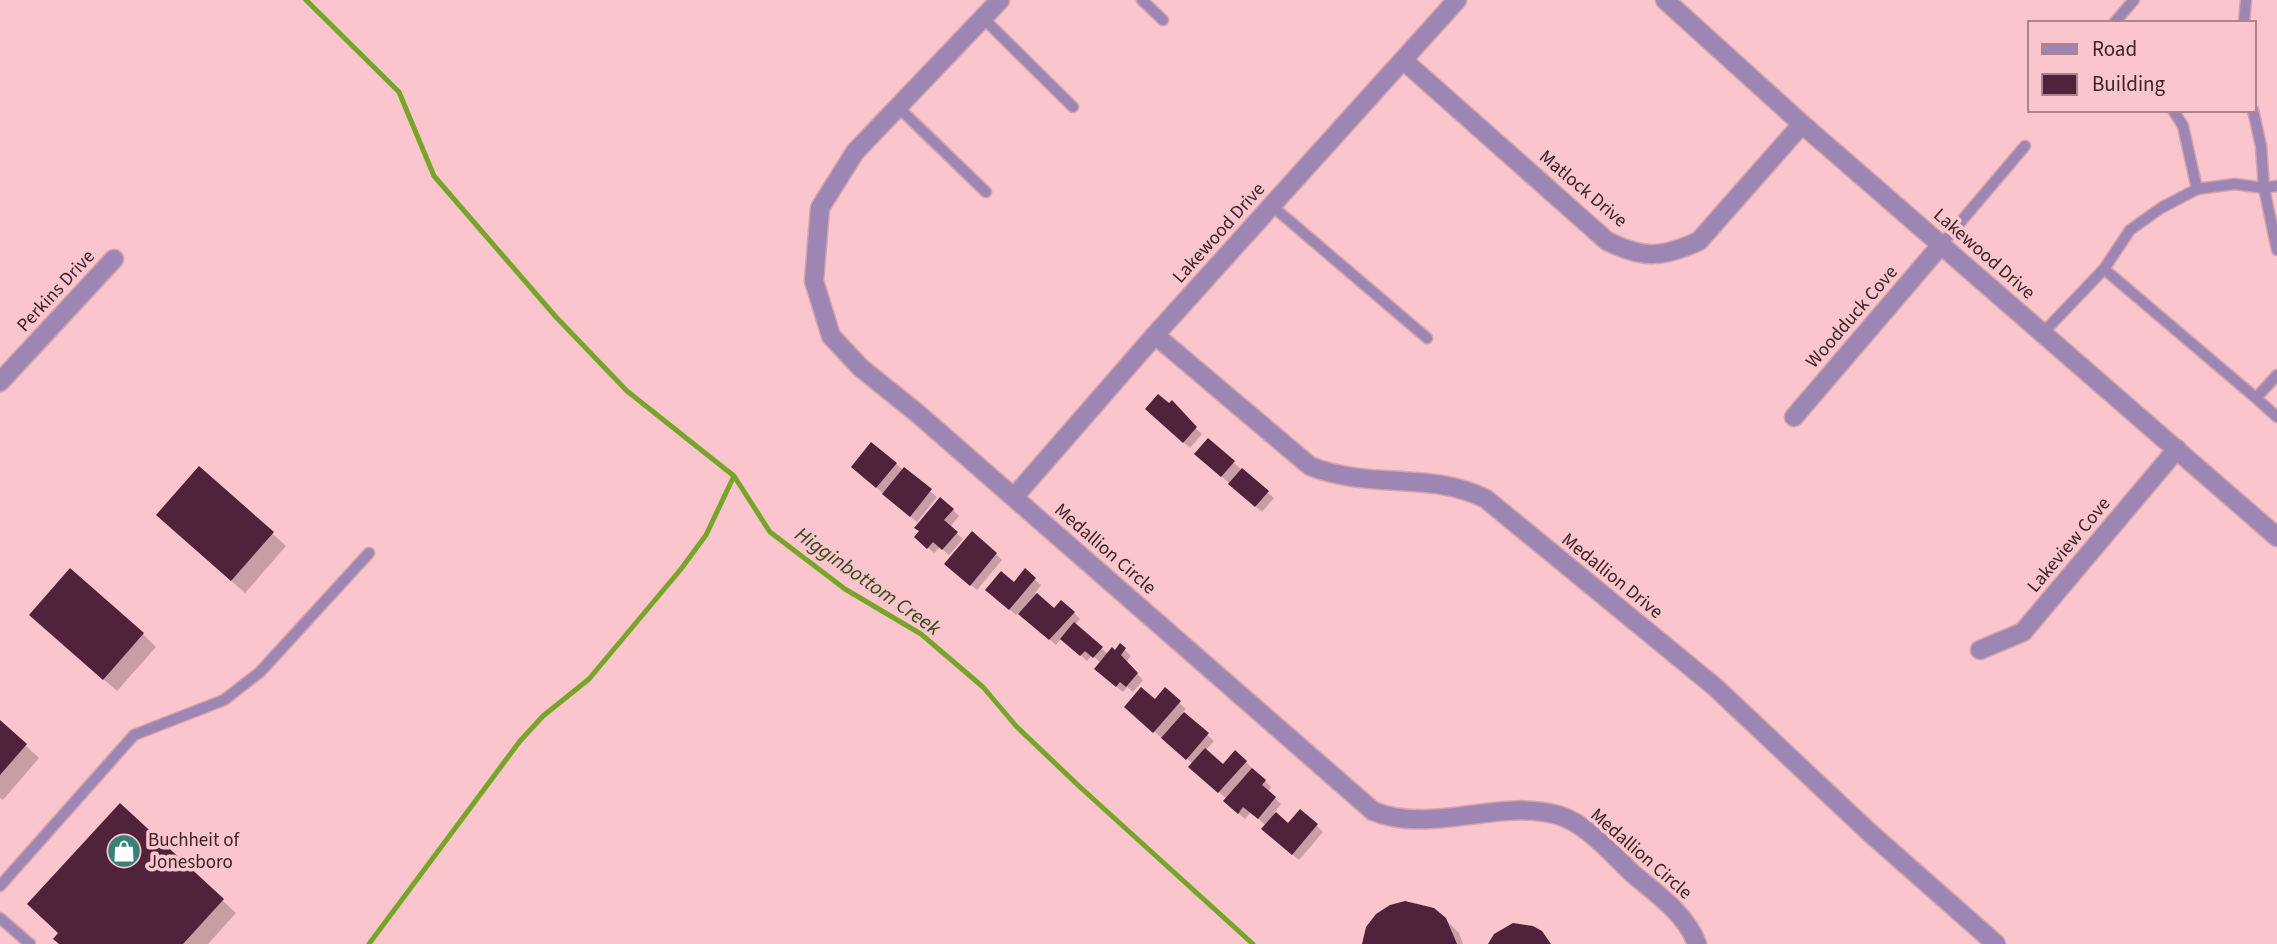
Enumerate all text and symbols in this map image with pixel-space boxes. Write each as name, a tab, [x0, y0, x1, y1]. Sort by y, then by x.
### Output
legend	[2028, 21, 2256, 112]
text: Road	[2092, 34, 2137, 64]
text: Building	[2092, 69, 2166, 99]
street label: Matlock Drive	[1533, 144, 1633, 234]
street label: Lakewood Drive	[1166, 177, 1272, 289]
street label: Lakewood Drive	[1927, 202, 2041, 306]
street label: Perkins Drive	[11, 244, 101, 338]
street label: Woodduck Cove	[1800, 260, 1904, 374]
street label: Lakeview Cove	[2021, 491, 2117, 599]
street label: Medallion Circle	[1048, 497, 1162, 601]
water label: Higginbottom Creek	[789, 519, 948, 643]
street label: Medallion Drive	[1556, 527, 1668, 625]
street label: Medallion Circle	[1584, 802, 1698, 906]
place label: Buchheit of Jonesboro	[148, 827, 240, 876]
shop icon: Buchheit of Jonesboro	[105, 832, 143, 870]

